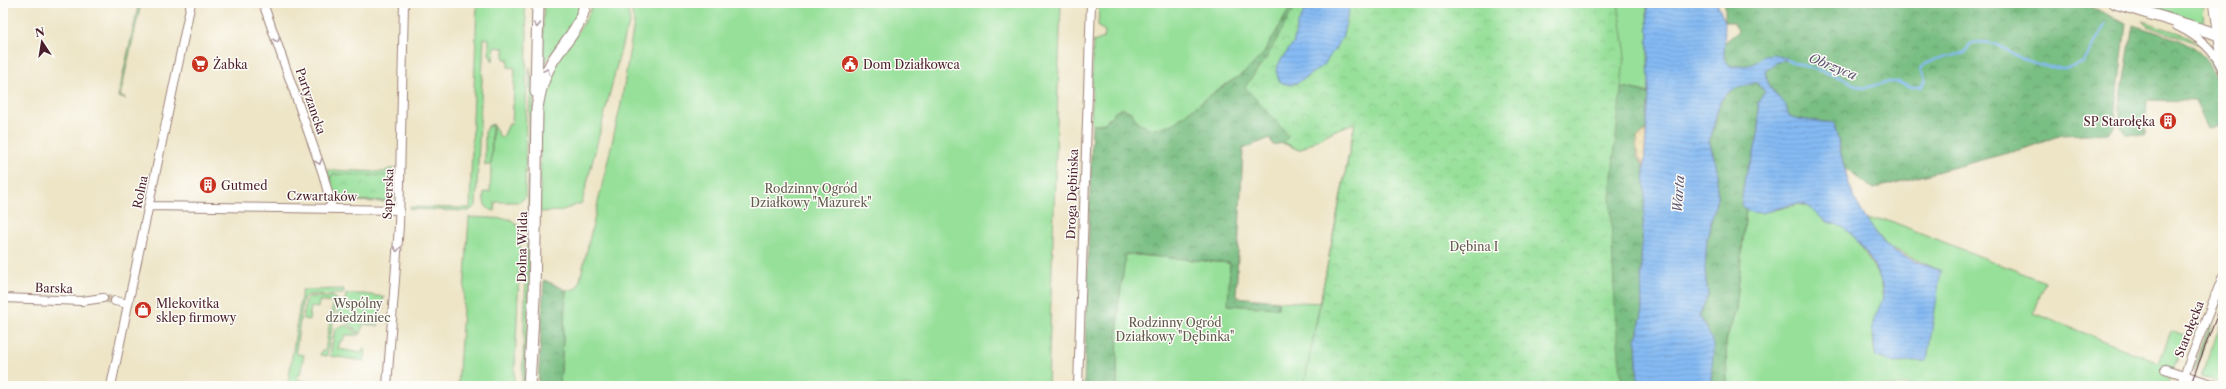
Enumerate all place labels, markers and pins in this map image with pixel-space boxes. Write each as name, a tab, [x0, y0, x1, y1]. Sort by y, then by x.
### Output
supermarket icon: Żabka	[190, 54, 210, 74]
public building icon: Dom Działkowca	[840, 54, 860, 74]
place label: Żabka	[213, 56, 248, 72]
place label: Dom Działkowca	[863, 57, 960, 72]
building icon: SP Starołęka	[2158, 111, 2178, 131]
place label: SP Starołęka	[2084, 114, 2156, 129]
building icon: Gutmed	[198, 175, 218, 195]
place label: Gutmed	[221, 178, 268, 193]
place label: Mlekovitka sklep firmowy	[156, 296, 237, 325]
shop icon: Mlekovitka sklep firmowy	[133, 300, 153, 320]

